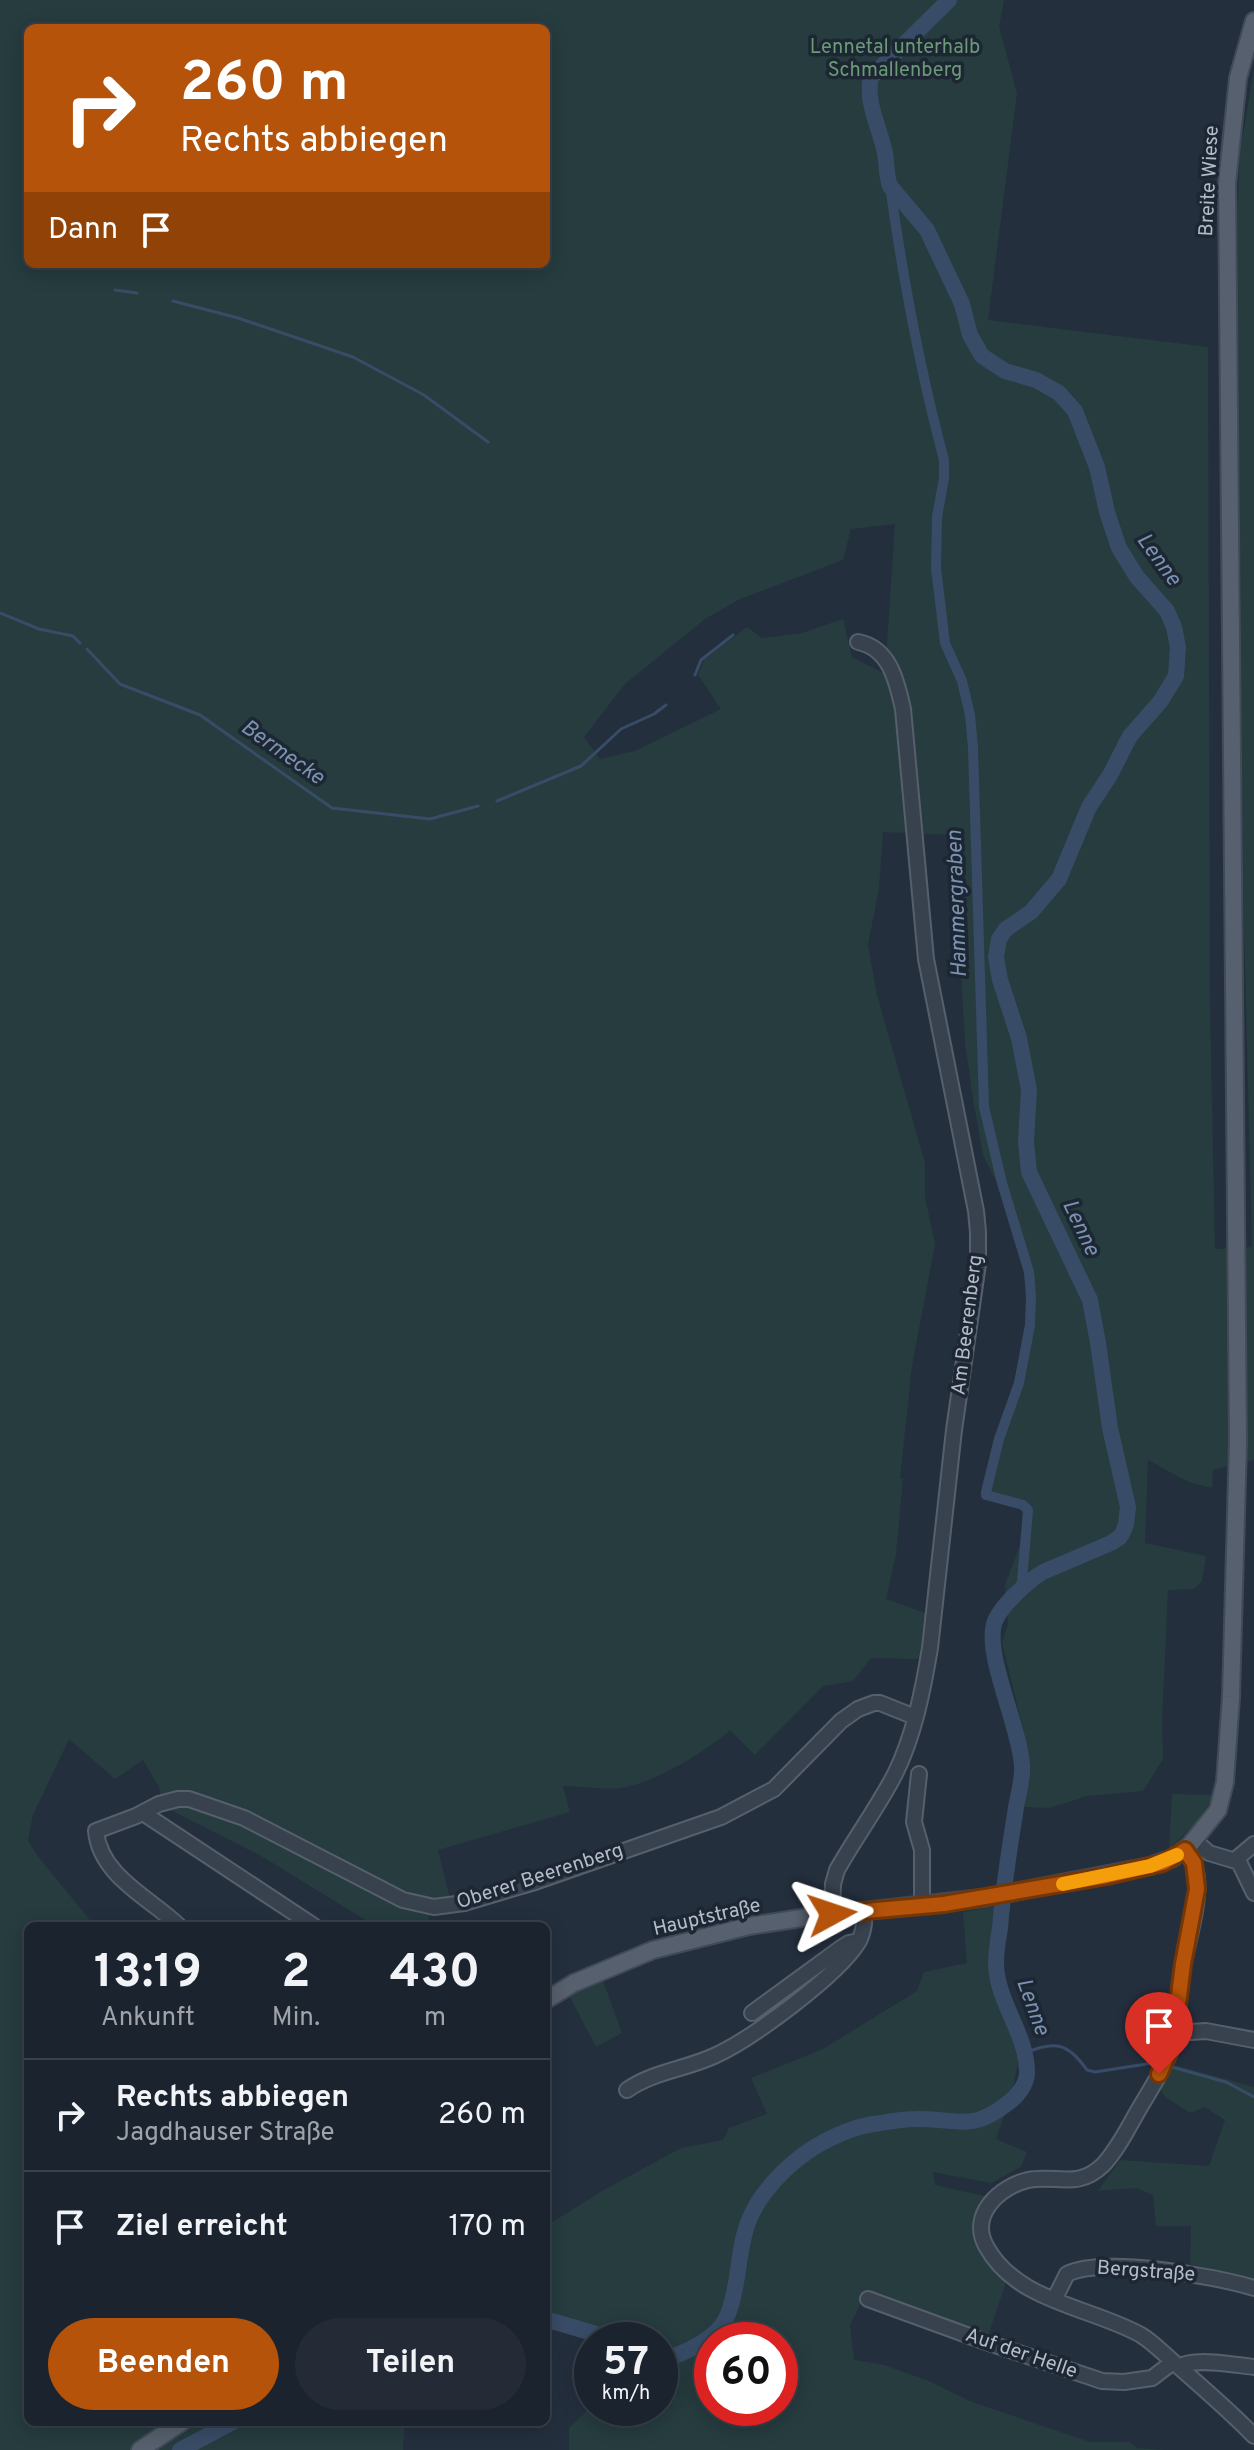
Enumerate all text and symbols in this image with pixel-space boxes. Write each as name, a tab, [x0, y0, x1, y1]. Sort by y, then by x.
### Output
park label: Lennetal unterhalb Schmallenberg	[810, 35, 980, 84]
text: 260 m	[180, 50, 349, 120]
icon: right	[48, 56, 152, 160]
text: Rechts abbiegen	[180, 119, 448, 165]
street label: Breite Wiese	[1194, 125, 1226, 237]
icon: arrive	[134, 208, 178, 252]
text: Dann	[48, 212, 118, 249]
water label: Lenne	[1130, 528, 1187, 592]
water label: Bermecke	[235, 715, 329, 792]
water label: Hammergraben	[942, 830, 974, 978]
water label: Lenne	[1055, 1196, 1105, 1261]
street label: Am Beerenberg	[946, 1253, 990, 1397]
street label: Oberer Beerenberg	[453, 1838, 627, 1916]
position arrow	[790, 1872, 874, 1956]
street label: Hauptstraße	[651, 1893, 763, 1943]
text: 13:19	[94, 1944, 202, 2004]
text: 2	[281, 1944, 311, 2004]
text: 430	[390, 1944, 480, 2004]
water label: Lenne	[1009, 1975, 1055, 2040]
pin	[1125, 1992, 1193, 2074]
text: Ankunft	[101, 2002, 195, 2035]
text: Min.	[272, 2002, 320, 2035]
text: m	[424, 2002, 446, 2035]
icon: arrive	[1137, 2004, 1181, 2048]
text: Rechts abbiegen	[116, 2080, 349, 2117]
icon: right	[48, 2093, 92, 2137]
text: 260 m	[438, 2097, 526, 2134]
text: Jagdhauser Straße	[116, 2117, 335, 2150]
icon: arrive	[48, 2205, 92, 2249]
text: Ziel erreicht	[116, 2209, 288, 2246]
text: 170 m	[448, 2209, 526, 2246]
street label: Bergstraße	[1096, 2256, 1196, 2288]
button: Beenden	[48, 2318, 279, 2410]
button: Teilen	[295, 2318, 526, 2410]
speed limit sign: 60	[694, 2322, 798, 2426]
street label: Auf der Helle	[962, 2323, 1080, 2385]
text: 57	[603, 2339, 649, 2389]
text: km/h	[602, 2381, 650, 2407]

